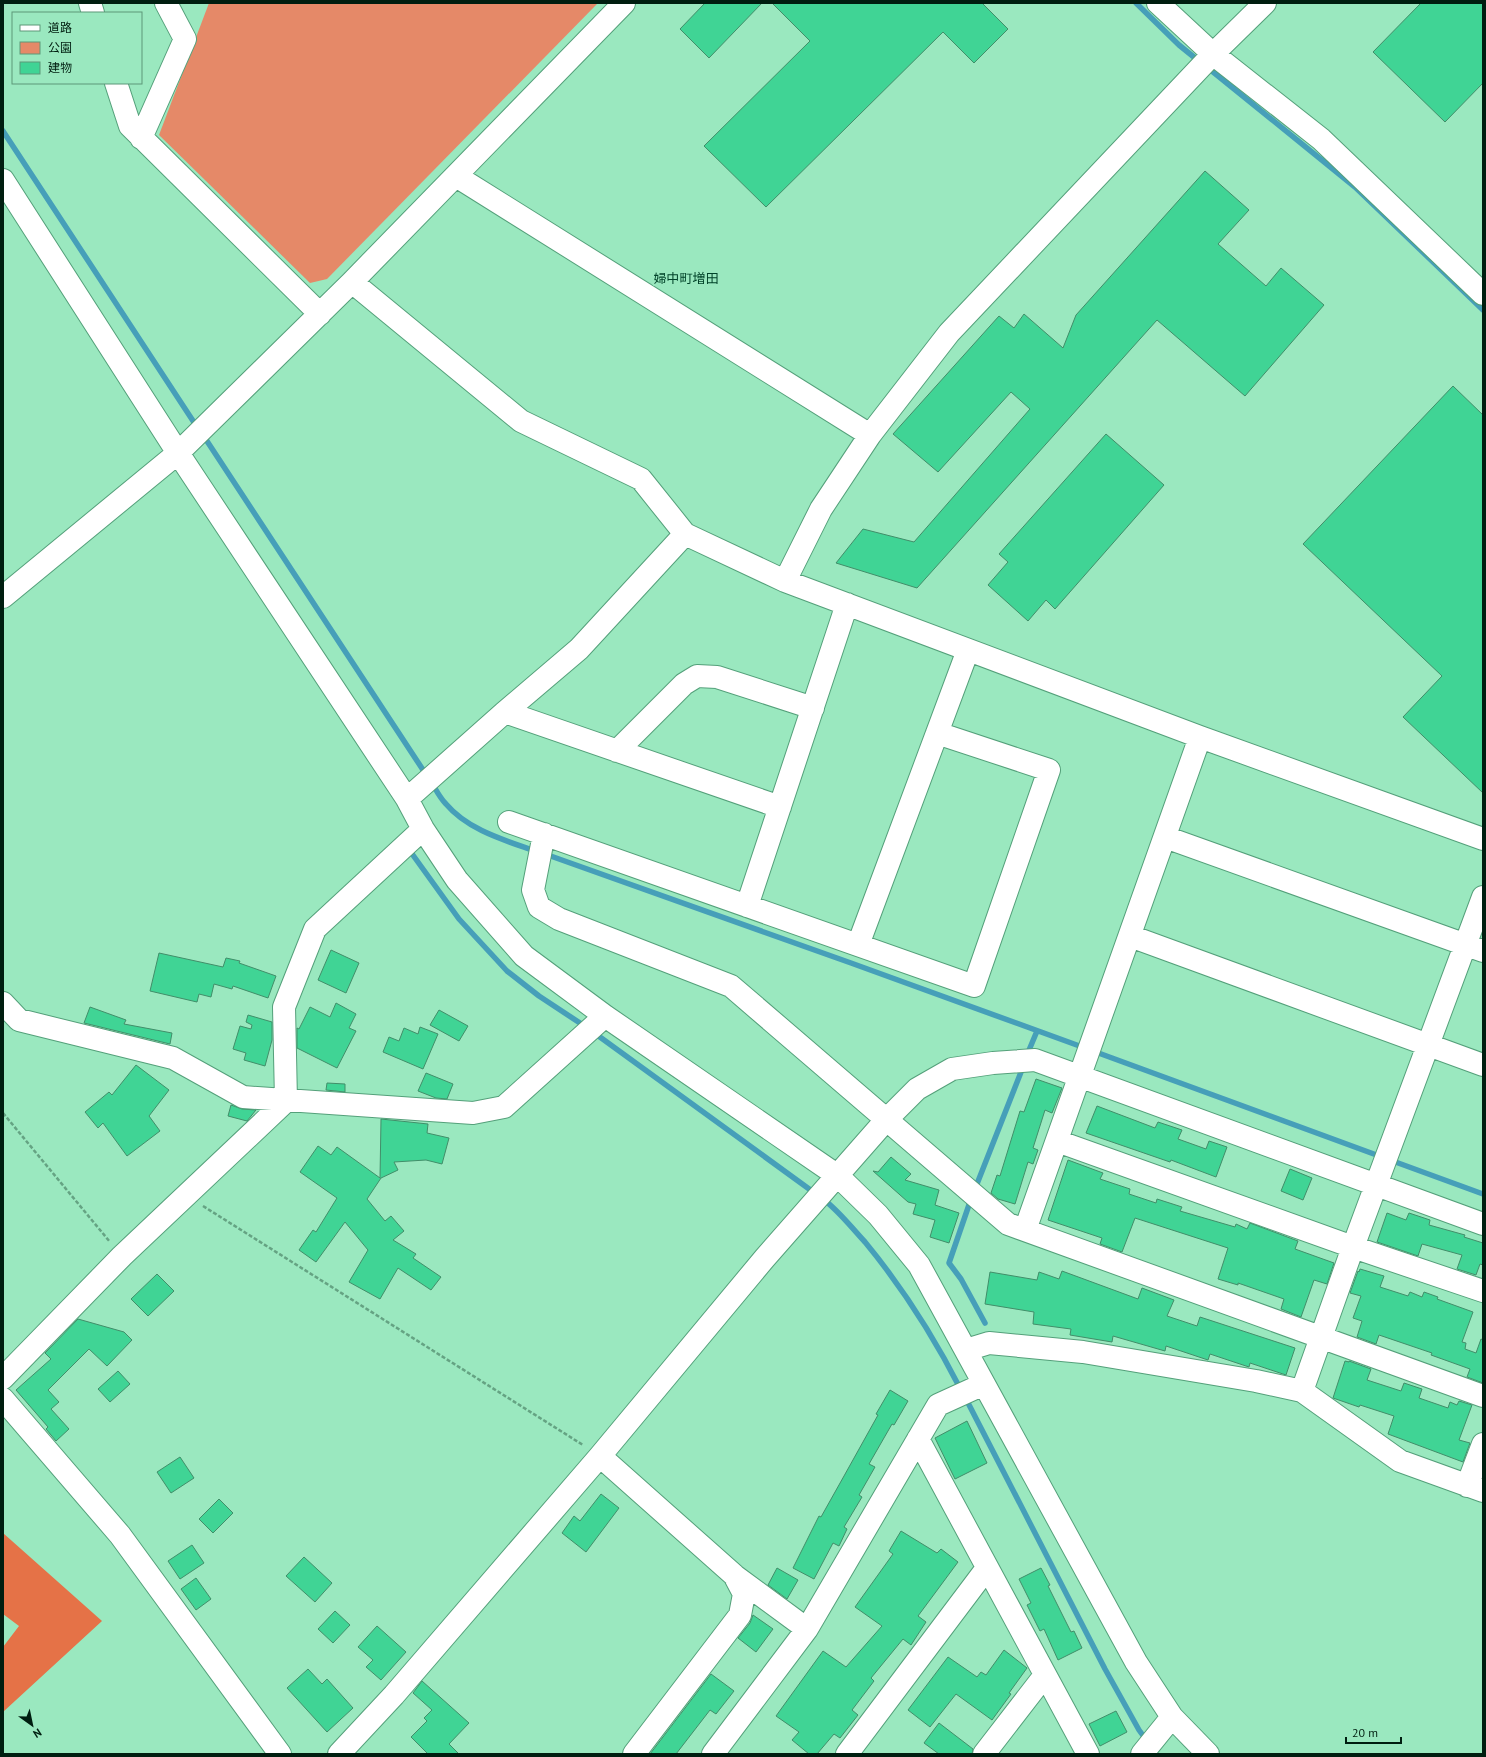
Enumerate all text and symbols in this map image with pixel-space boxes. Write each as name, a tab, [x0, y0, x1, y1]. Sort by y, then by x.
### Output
legend	[12, 12, 142, 84]
text: 道路	[48, 20, 72, 35]
text: 公園	[48, 40, 72, 55]
text: 建物	[48, 60, 72, 75]
district label: 婦中町増田	[653, 270, 719, 287]
north arrow	[12, 1705, 52, 1745]
scale bar	[1346, 1719, 1401, 1745]
text: 20 m	[1352, 1725, 1378, 1740]
text: N	[31, 1726, 44, 1741]

